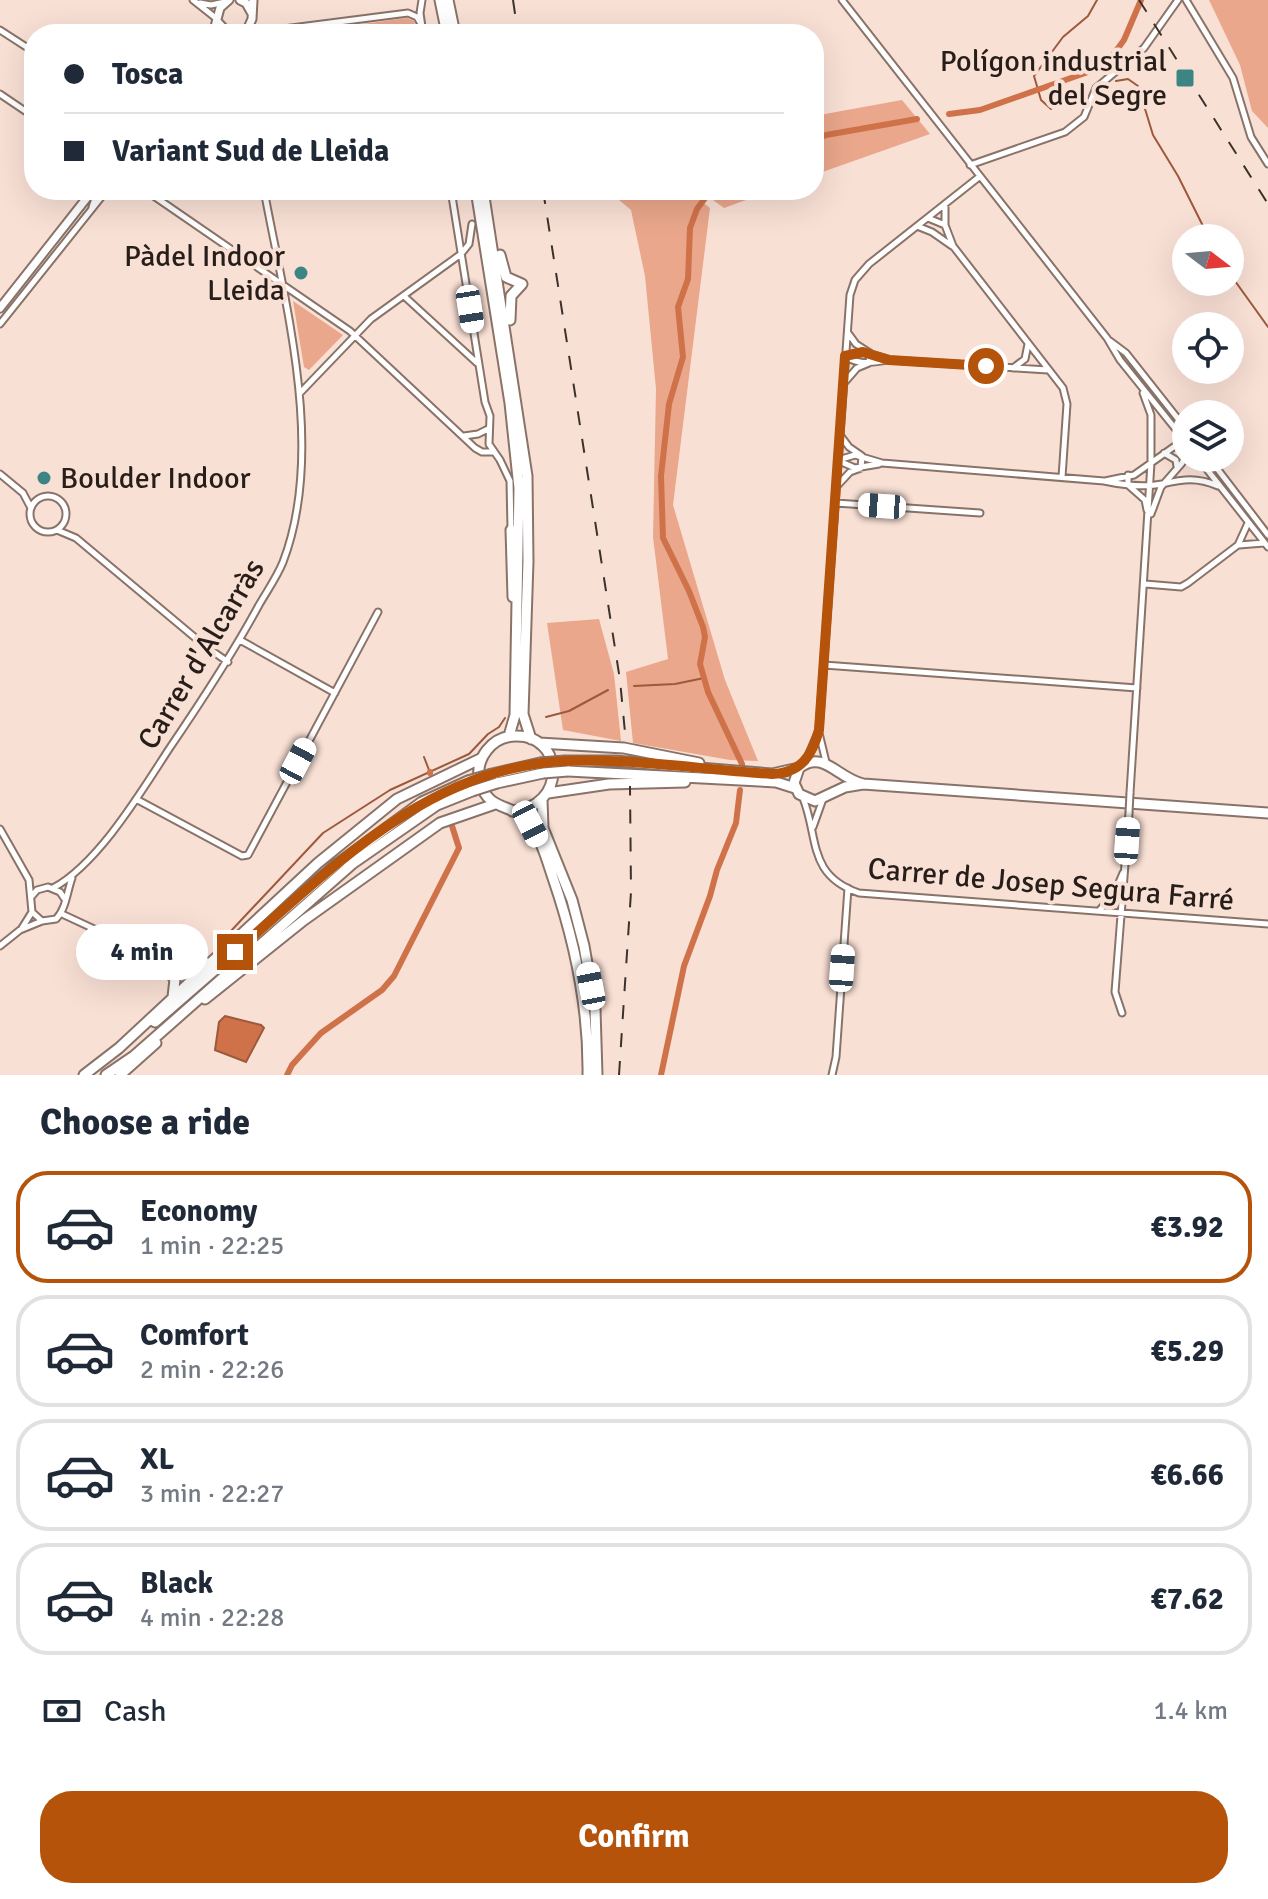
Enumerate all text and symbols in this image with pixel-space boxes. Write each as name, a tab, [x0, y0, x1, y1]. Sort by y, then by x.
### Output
place label: Polígon industrial del Segre	[940, 43, 1167, 114]
text: Tosca	[112, 56, 183, 93]
marker: Polígon industrial del Segre	[1174, 67, 1196, 89]
text: Variant Sud de Lleida	[112, 133, 389, 170]
north arrow	[1172, 224, 1244, 296]
map controls	[1172, 224, 1244, 472]
place label: Pàdel Indoor Lleida	[124, 238, 285, 309]
marker: Pàdel Indoor Lleida	[292, 264, 310, 282]
car	[454, 283, 486, 335]
button: locate	[1172, 312, 1244, 384]
route start	[968, 348, 1004, 384]
button: layers	[1172, 400, 1244, 472]
place label: Boulder Indoor	[60, 460, 251, 497]
marker: Boulder Indoor	[35, 469, 53, 487]
car	[857, 492, 907, 520]
street label: Carrer d'Alcarràs	[130, 552, 273, 756]
car	[276, 734, 320, 788]
car	[508, 797, 552, 851]
car	[1113, 816, 1141, 866]
street label: Carrer de Josep Segura Farré	[866, 850, 1236, 919]
callout: 4 min	[75, 924, 207, 980]
route end	[217, 934, 253, 970]
text: 4 min	[111, 936, 173, 968]
car	[828, 943, 856, 993]
car	[575, 960, 607, 1012]
text: Choose a ride	[40, 1100, 250, 1145]
icon: car	[44, 1191, 116, 1263]
text: Economy	[140, 1193, 257, 1230]
text: €3.92	[1151, 1209, 1224, 1246]
text: 1 min · 22:25	[140, 1230, 284, 1262]
icon: car	[44, 1315, 116, 1387]
text: Comfort	[140, 1317, 249, 1354]
text: €5.29	[1151, 1333, 1224, 1370]
text: 2 min · 22:26	[140, 1354, 284, 1386]
icon: car	[44, 1439, 116, 1511]
text: XL	[140, 1441, 174, 1478]
text: €6.66	[1151, 1457, 1224, 1494]
text: 3 min · 22:27	[140, 1478, 284, 1510]
icon: car	[44, 1563, 116, 1635]
text: Black	[140, 1565, 213, 1602]
text: €7.62	[1151, 1581, 1224, 1618]
text: 4 min · 22:28	[140, 1602, 284, 1634]
icon: cash	[40, 1689, 84, 1733]
text: Cash	[104, 1693, 167, 1730]
text: 1.4 km	[1154, 1695, 1228, 1727]
button: Confirm	[40, 1791, 1228, 1883]

